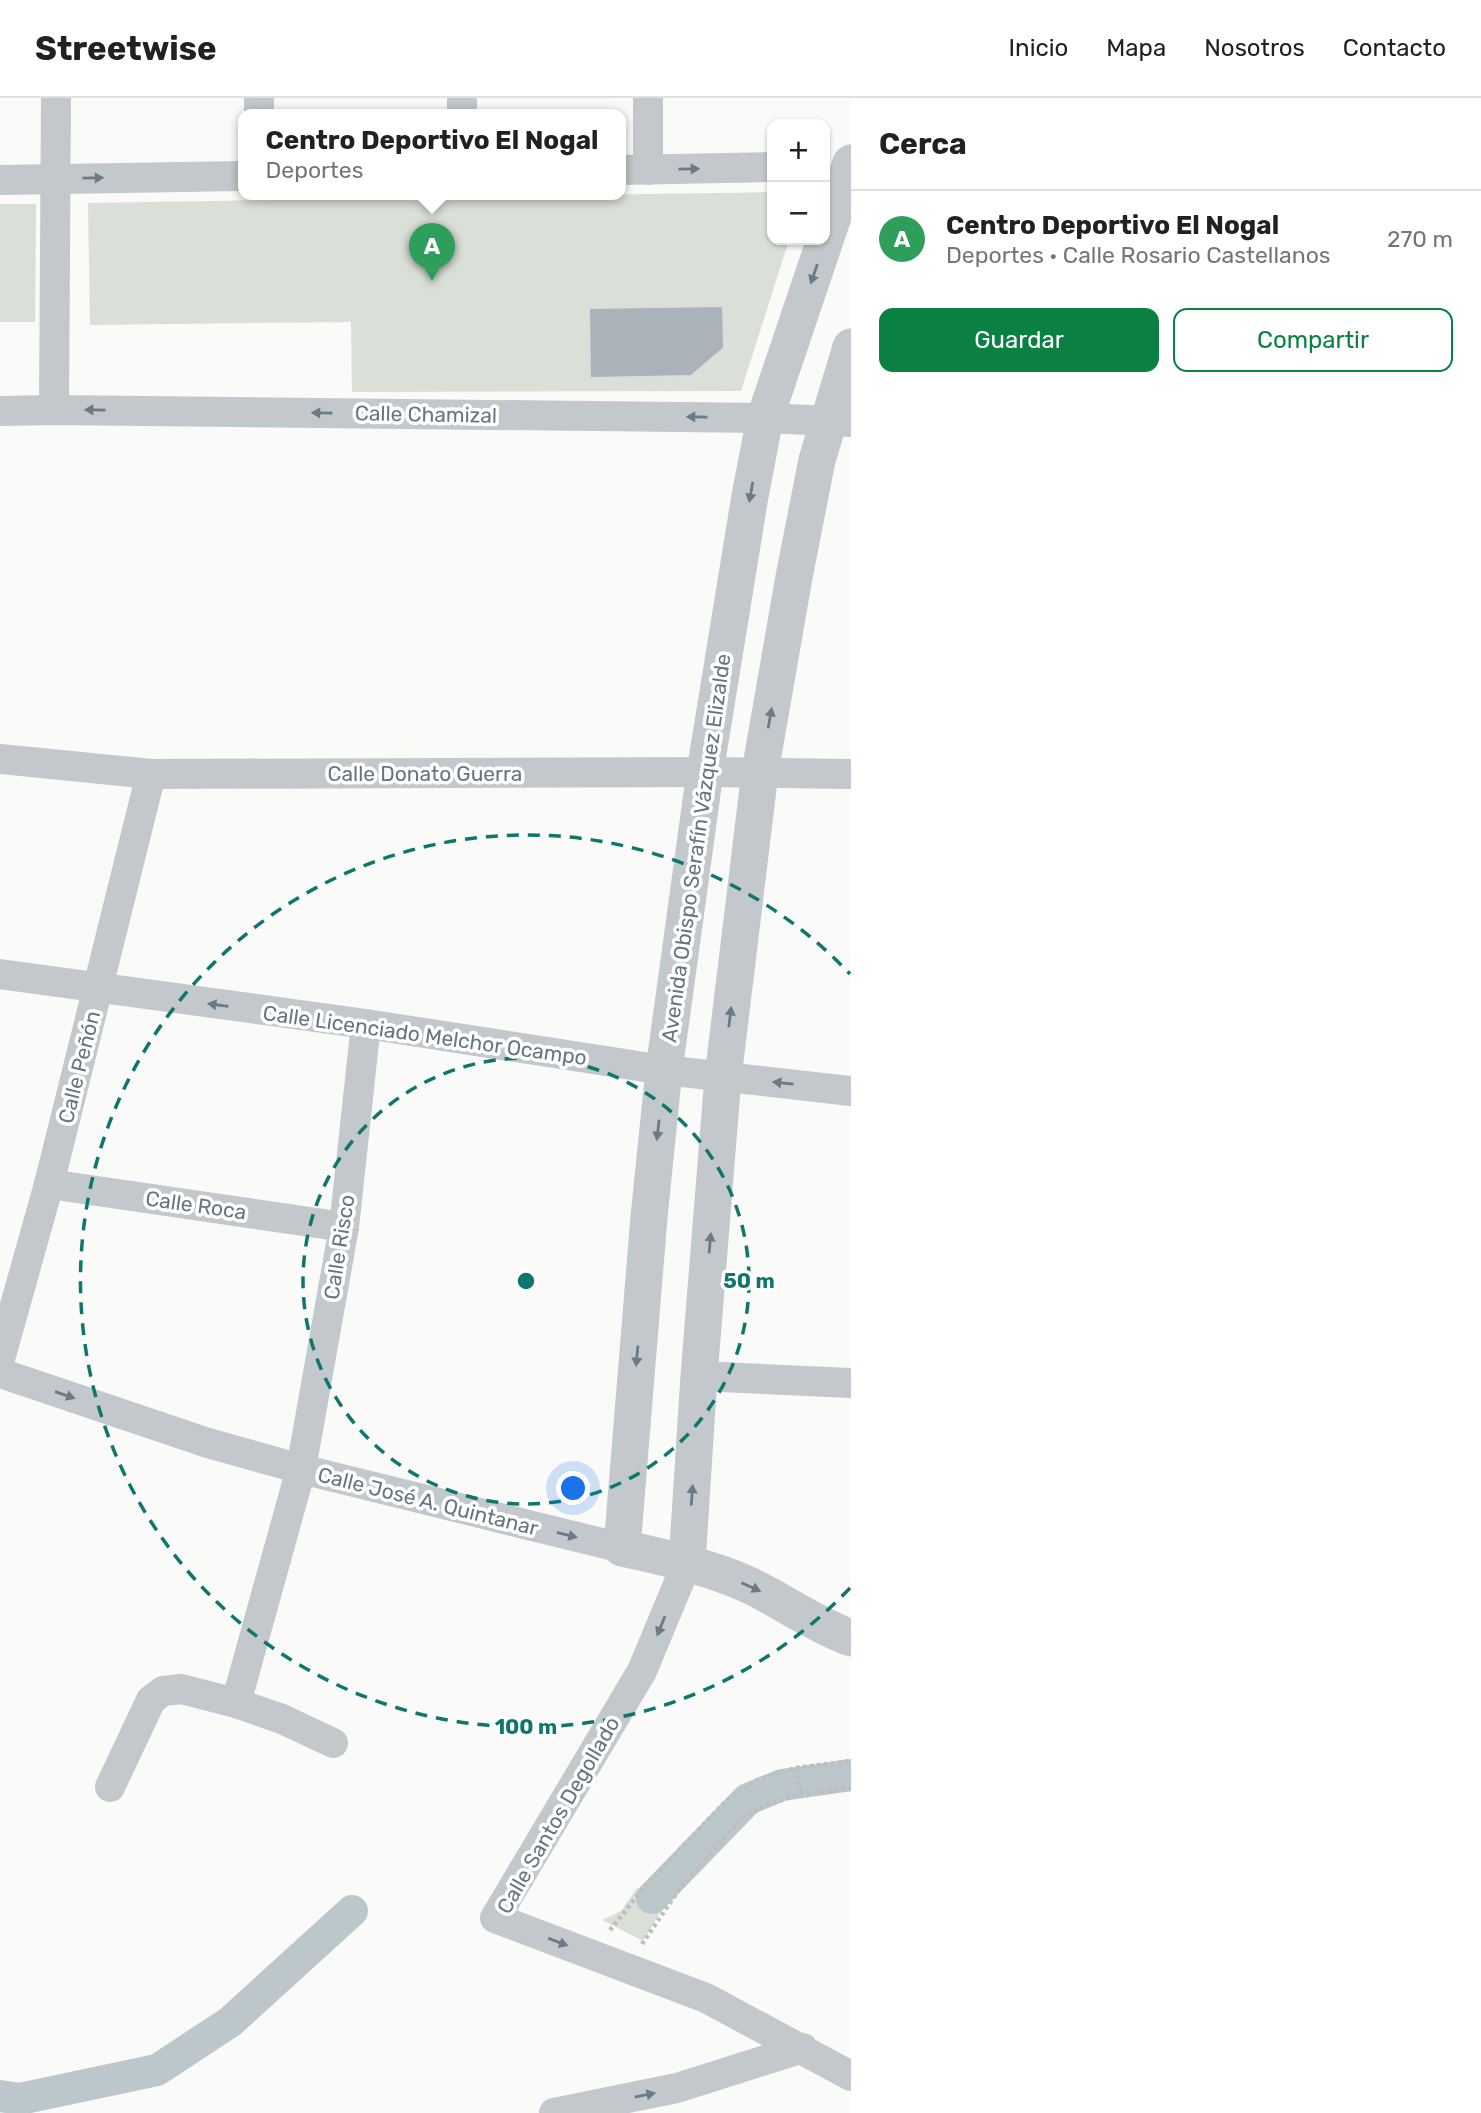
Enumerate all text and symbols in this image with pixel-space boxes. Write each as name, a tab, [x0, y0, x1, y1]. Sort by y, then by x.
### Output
text: Streetwise	[35, 29, 217, 68]
text: Inicio	[1009, 34, 1068, 62]
text: Mapa	[1106, 34, 1166, 62]
text: Nosotros	[1204, 34, 1305, 62]
text: Contacto	[1343, 34, 1446, 62]
popup	[238, 109, 626, 200]
map controls	[767, 119, 830, 245]
button: +	[767, 119, 830, 182]
text: Centro Deportivo El Nogal	[265, 125, 599, 156]
text: Cerca	[879, 126, 967, 162]
text: Deportes	[265, 156, 363, 184]
one-way arrow	[678, 163, 700, 175]
one-way arrow	[82, 172, 104, 184]
button: −	[767, 182, 830, 245]
text: Centro Deportivo El Nogal	[946, 210, 1279, 241]
pin: A	[409, 223, 455, 281]
text: A	[894, 225, 910, 253]
text: 270 m	[1387, 225, 1453, 253]
text: Deportes · Calle Rosario Castellanos	[946, 241, 1331, 269]
one-way arrow	[808, 264, 819, 285]
button: Guardar	[879, 308, 1159, 372]
button: Compartir	[1173, 308, 1453, 372]
street label: Calle Chamizal	[355, 400, 497, 428]
one-way arrow	[84, 404, 106, 416]
one-way arrow	[311, 407, 333, 419]
one-way arrow	[686, 412, 708, 423]
one-way arrow	[745, 482, 756, 504]
street label: Avenida Obispo Serafín Vázquez Elizalde	[656, 652, 736, 1044]
one-way arrow	[765, 707, 776, 729]
street label: Calle Donato Guerra	[328, 761, 522, 786]
one-way arrow	[207, 999, 229, 1010]
street label: Calle Licenciado Melchor Ocampo	[261, 1000, 589, 1070]
one-way arrow	[725, 1006, 736, 1028]
street label: Calle Peñón	[53, 1008, 105, 1126]
one-way arrow	[772, 1078, 794, 1089]
one-way arrow	[652, 1119, 663, 1141]
street label: Calle Roca	[144, 1186, 248, 1224]
street label: Calle Risco	[318, 1193, 360, 1301]
one-way arrow	[705, 1232, 716, 1254]
text: 50 m	[723, 1268, 775, 1293]
centre of rings	[514, 1269, 538, 1293]
one-way arrow	[631, 1345, 642, 1367]
one-way arrow	[54, 1390, 75, 1401]
street label: Calle José A. Quintanar	[315, 1462, 541, 1540]
your location	[556, 1471, 590, 1505]
one-way arrow	[686, 1483, 697, 1505]
one-way arrow	[556, 1530, 578, 1541]
one-way arrow	[741, 1581, 761, 1593]
one-way arrow	[655, 1615, 666, 1636]
street label: Calle Santos Degollado	[491, 1712, 625, 1918]
text: 100 m	[495, 1714, 557, 1739]
one-way arrow	[548, 1937, 569, 1948]
one-way arrow	[634, 2089, 656, 2100]

